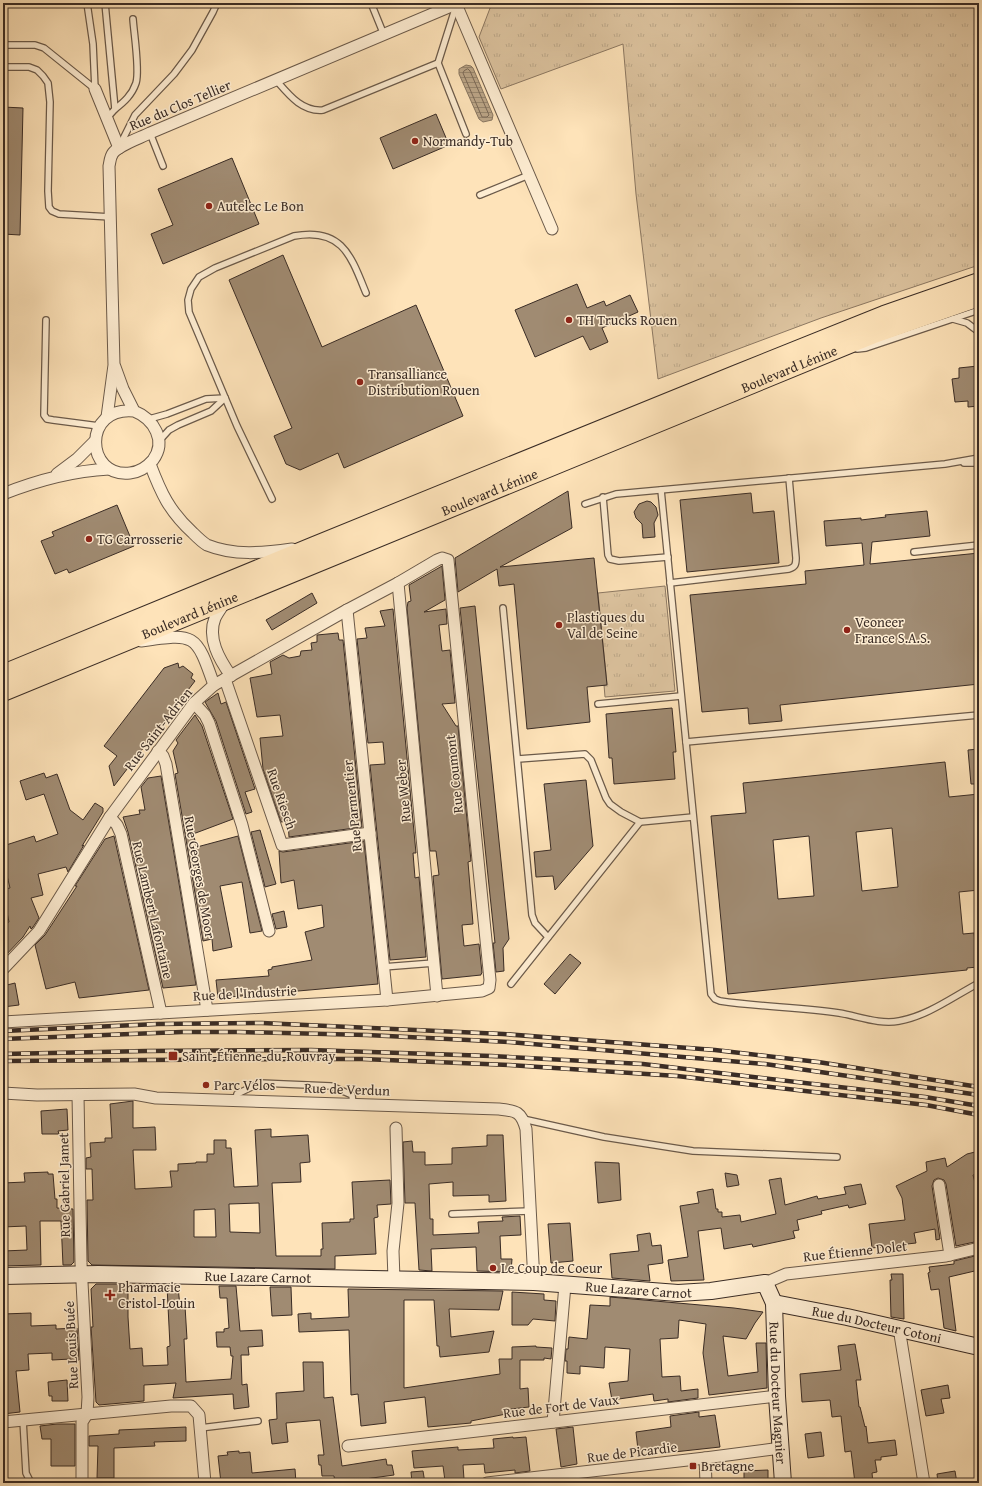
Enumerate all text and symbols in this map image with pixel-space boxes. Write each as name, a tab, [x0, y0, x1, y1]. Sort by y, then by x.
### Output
street label: Rue du Clos Tellier	[126, 74, 234, 135]
place label: Normandy-Tub	[423, 131, 513, 151]
marker: Normandy-Tub	[410, 136, 420, 146]
place label: Autelec Le Bon	[217, 196, 304, 216]
marker: Autelec Le Bon	[204, 201, 214, 211]
place label: TH Trucks Rouen	[577, 310, 678, 330]
marker: TH Trucks Rouen	[564, 315, 574, 325]
street label: Boulevard Lénine	[738, 340, 841, 398]
place label: Transalliance Distribution Rouen	[368, 364, 480, 400]
marker: Transalliance Distribution Rouen	[355, 377, 365, 387]
street label: Boulevard Lénine	[438, 463, 541, 521]
place label: TG Carrosserie	[97, 529, 183, 549]
marker: TG Carrosserie	[84, 534, 94, 544]
street label: Boulevard Lénine	[139, 586, 241, 644]
place label: Plastiques du Val de Seine	[567, 607, 645, 643]
place label: Veoneer France S.A.S.	[855, 612, 930, 648]
marker: Plastiques du Val de Seine	[554, 620, 564, 630]
marker: Veoneer France S.A.S.	[842, 625, 852, 635]
street label: Rue Saint-Adrien	[119, 683, 197, 775]
street label: Rue Coumont	[440, 734, 468, 814]
street label: Rue Parmentier	[337, 759, 367, 853]
street label: Rue Weber	[390, 759, 416, 823]
street label: Rue Riesch	[262, 766, 302, 832]
street label: Rue Georges de Moor	[179, 814, 221, 940]
street label: Rue Lambert Lafontaine	[127, 839, 179, 981]
street label: Rue de l'Industrie	[193, 980, 298, 1006]
place label: Saint-Étienne-du-Rouvray	[182, 1046, 335, 1066]
marker: Saint-Étienne-du-Rouvray	[167, 1050, 179, 1062]
place label: Parc Vélos	[214, 1075, 275, 1095]
street label: Rue de Verdun	[304, 1078, 390, 1100]
marker: Parc Vélos	[201, 1080, 211, 1090]
street label: Rue Gabriel Jamet	[53, 1132, 75, 1238]
street label: Rue Étienne Dolet	[802, 1236, 908, 1266]
place label: Le Coup de Coeur	[501, 1258, 602, 1278]
marker: Le Coup de Coeur	[488, 1263, 498, 1273]
street label: Rue Lazare Carnot	[204, 1266, 312, 1288]
street label: Rue Lazare Carnot	[585, 1276, 692, 1303]
place label: Pharmacie Cristol-Louin	[118, 1277, 195, 1313]
marker: Pharmacie Cristol-Louin	[105, 1290, 115, 1300]
street label: Rue Louis Buée	[59, 1300, 83, 1389]
street label: Rue du Docteur Cotoni	[810, 1301, 944, 1348]
street label: Rue du Docteur Magnier	[765, 1321, 792, 1465]
street label: Rue de Fort de Vaux	[502, 1389, 621, 1423]
street label: Rue de Picardie	[586, 1437, 678, 1467]
place label: Bretagne	[701, 1456, 754, 1476]
marker: Bretagne	[688, 1461, 698, 1471]

